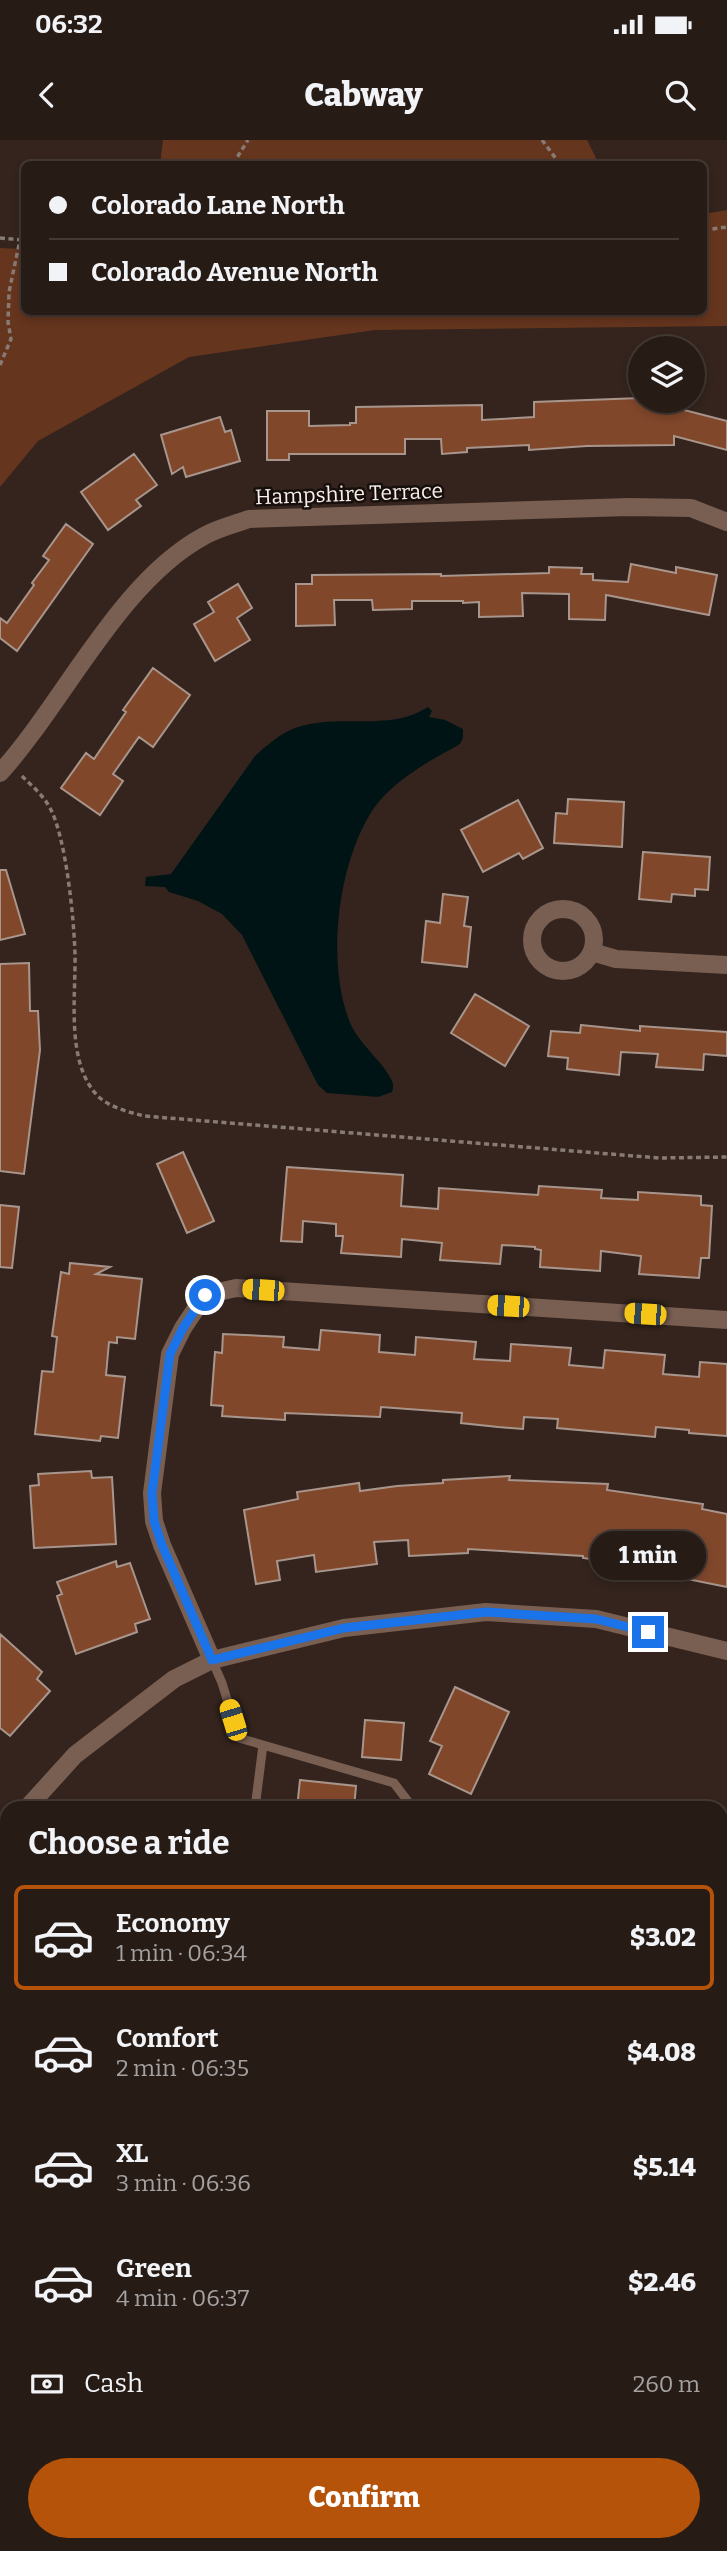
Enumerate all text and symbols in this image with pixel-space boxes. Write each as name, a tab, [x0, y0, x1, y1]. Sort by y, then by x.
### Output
text: 06:32	[35, 9, 103, 40]
icon: back	[28, 76, 66, 114]
text: Cabway	[304, 76, 423, 114]
icon: search	[661, 76, 699, 114]
text: Colorado Lane North	[91, 190, 345, 221]
text: Colorado Avenue North	[91, 257, 378, 288]
map controls	[628, 336, 705, 413]
button: layers	[628, 336, 705, 413]
street label: Hampshire Terrace	[255, 478, 443, 510]
car	[242, 1278, 285, 1302]
route start	[189, 1279, 221, 1311]
car	[487, 1294, 530, 1318]
car	[624, 1302, 667, 1326]
callout: 1 min	[590, 1530, 706, 1580]
text: 1 min	[619, 1541, 677, 1569]
route end	[632, 1616, 664, 1648]
car	[217, 1697, 250, 1743]
text: Choose a ride	[28, 1824, 229, 1862]
icon: car	[32, 1906, 95, 1969]
text: Economy	[116, 1908, 230, 1939]
text: $3.02	[630, 1922, 696, 1953]
text: 1 min · 06:34	[116, 1939, 247, 1967]
icon: car	[32, 2021, 95, 2084]
text: Comfort	[116, 2023, 219, 2054]
text: $4.08	[627, 2037, 696, 2068]
text: 2 min · 06:35	[116, 2054, 249, 2082]
icon: car	[32, 2136, 95, 2199]
text: XL	[116, 2138, 148, 2169]
text: $5.14	[633, 2152, 696, 2183]
text: 3 min · 06:36	[116, 2169, 251, 2197]
icon: car	[32, 2251, 95, 2314]
text: Green	[116, 2253, 192, 2284]
text: $2.46	[628, 2267, 696, 2298]
text: 4 min · 06:37	[116, 2284, 249, 2312]
icon: cash	[28, 2365, 66, 2403]
text: Cash	[84, 2368, 143, 2399]
text: 260 m	[633, 2370, 700, 2398]
button: Confirm	[28, 2458, 700, 2538]

